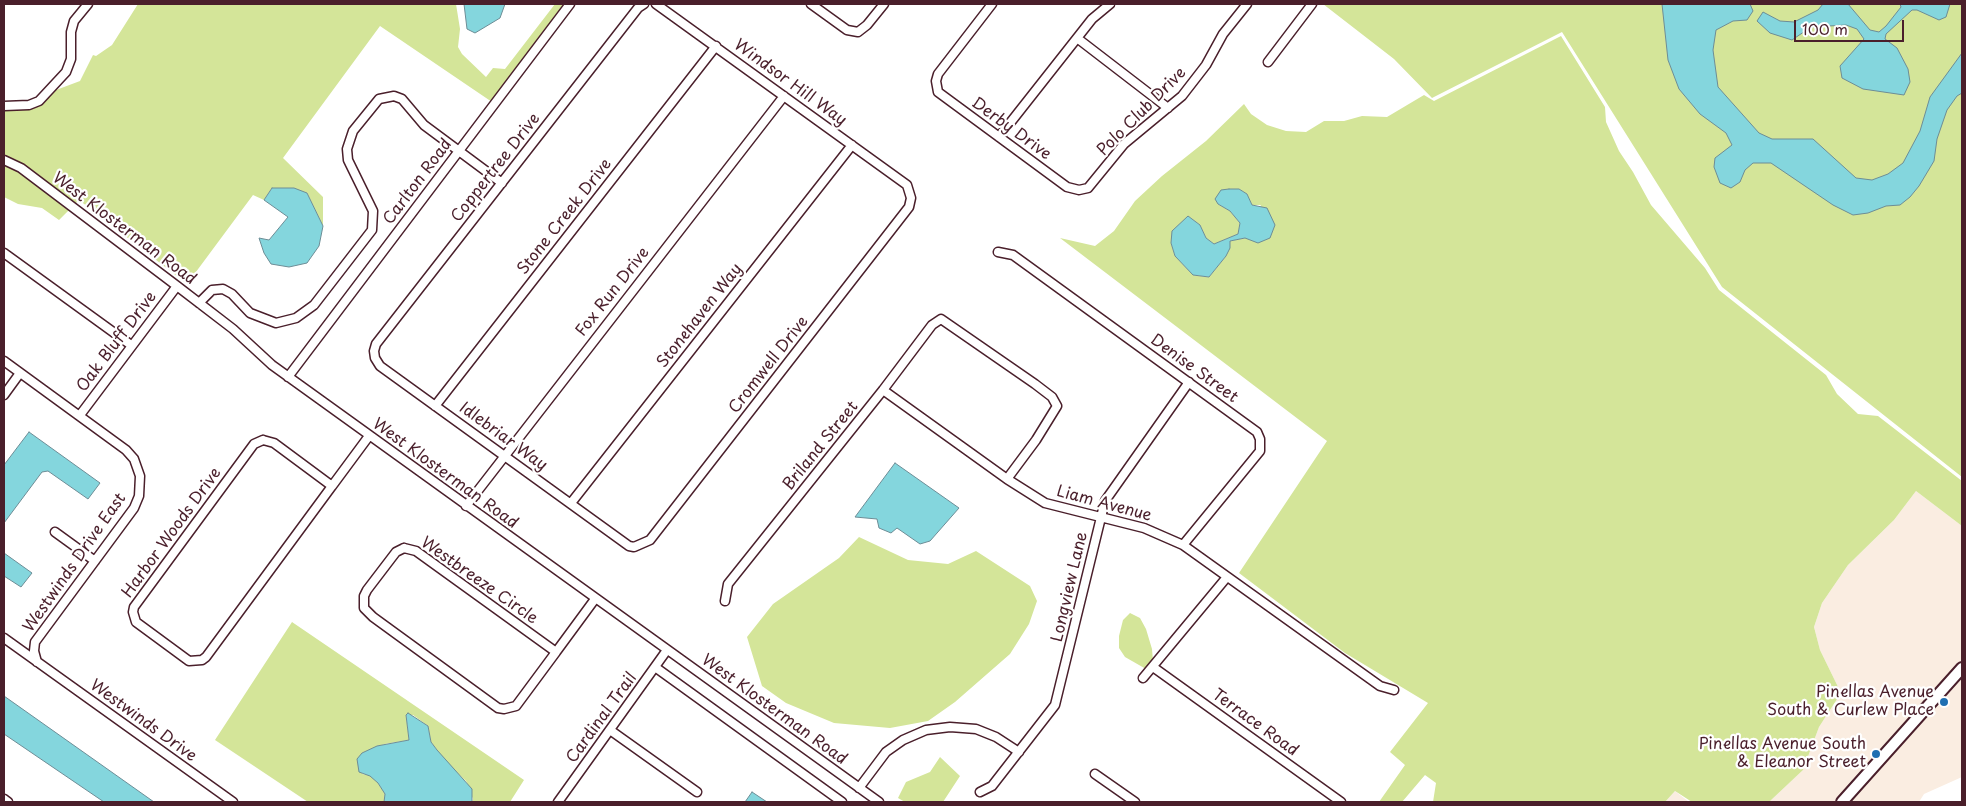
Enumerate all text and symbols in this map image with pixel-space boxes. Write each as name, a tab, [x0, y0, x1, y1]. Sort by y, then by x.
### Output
scale bar	[1796, 10, 1906, 42]
text: 100 m	[1802, 17, 1848, 40]
street label: Windsor Hill Way	[730, 36, 850, 130]
street label: Polo Club Drive	[1094, 64, 1190, 160]
street label: Derby Drive	[967, 94, 1055, 164]
street label: Coppertree Drive	[448, 110, 544, 226]
street label: Carlton Road	[380, 135, 456, 229]
street label: Stone Creek Drive	[514, 155, 616, 279]
street label: West Klosterman Road	[48, 169, 200, 289]
street label: Fox Run Drive	[572, 244, 654, 340]
street label: Stonehaven Way	[653, 260, 747, 372]
street label: Oak Bluff Drive	[73, 288, 161, 396]
street label: Cromwell Drive	[725, 313, 813, 417]
street label: Denise Street	[1146, 331, 1242, 407]
street label: Briland Street	[779, 398, 863, 494]
street label: Idlebriar Way	[455, 399, 551, 475]
street label: West Klosterman Road	[368, 415, 522, 533]
street label: Harbor Woods Drive	[118, 464, 226, 602]
street label: Liam Avenue	[1054, 482, 1154, 526]
street label: Westwinds Drive East	[20, 490, 130, 636]
street label: Longview Lane	[1048, 530, 1092, 644]
street label: Westbreeze Circle	[417, 533, 541, 629]
street label: West Klosterman Road	[697, 651, 851, 769]
street label: Cardinal Trail	[563, 669, 641, 767]
street label: Westwinds Drive	[86, 676, 200, 766]
place label: Pinellas Avenue South & Curlew Place	[1767, 683, 1934, 721]
street label: Terrace Road	[1208, 685, 1302, 761]
marker: Pinellas Avenue South & Curlew Place	[1938, 696, 1950, 708]
place label: Pinellas Avenue South & Eleanor Street	[1699, 735, 1866, 773]
marker: Pinellas Avenue South & Eleanor Street	[1870, 748, 1882, 760]

